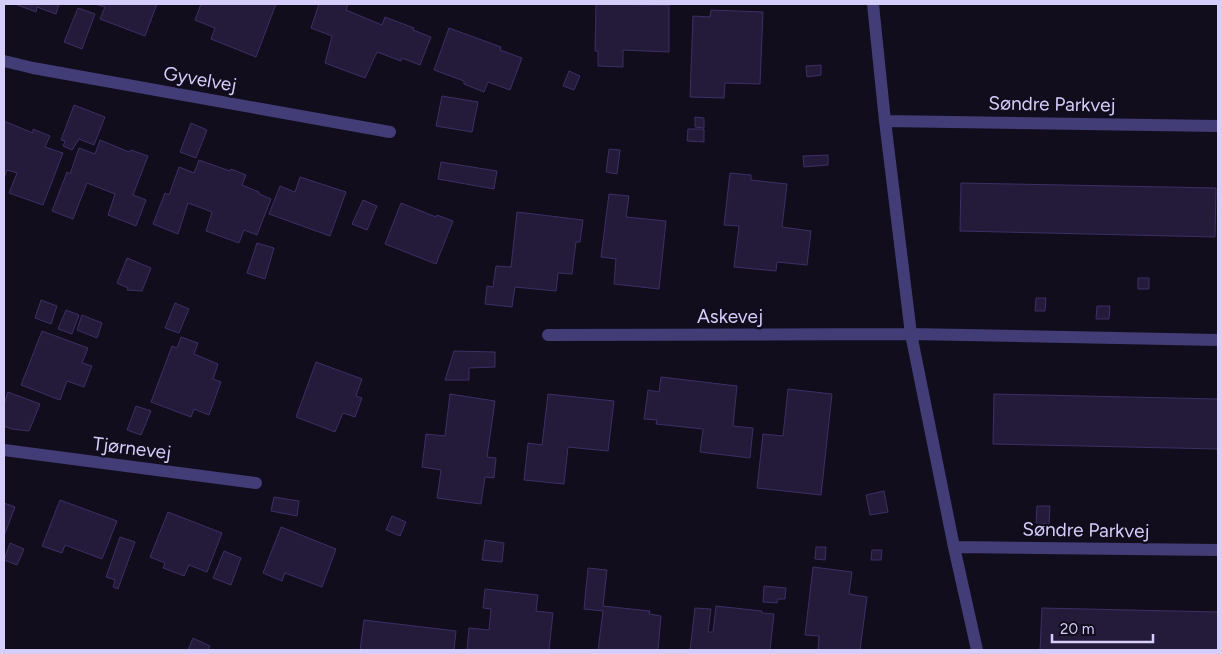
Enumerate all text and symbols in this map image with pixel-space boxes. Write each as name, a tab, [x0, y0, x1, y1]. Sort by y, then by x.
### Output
street label: Gyvelvej	[162, 61, 238, 97]
street label: Søndre Parkvej	[988, 91, 1116, 117]
street label: Askevej	[697, 305, 763, 328]
street label: Tjørnevej	[91, 432, 173, 464]
street label: Søndre Parkvej	[1022, 517, 1150, 543]
scale bar	[1052, 612, 1153, 644]
text: 20 m	[1060, 620, 1094, 638]

